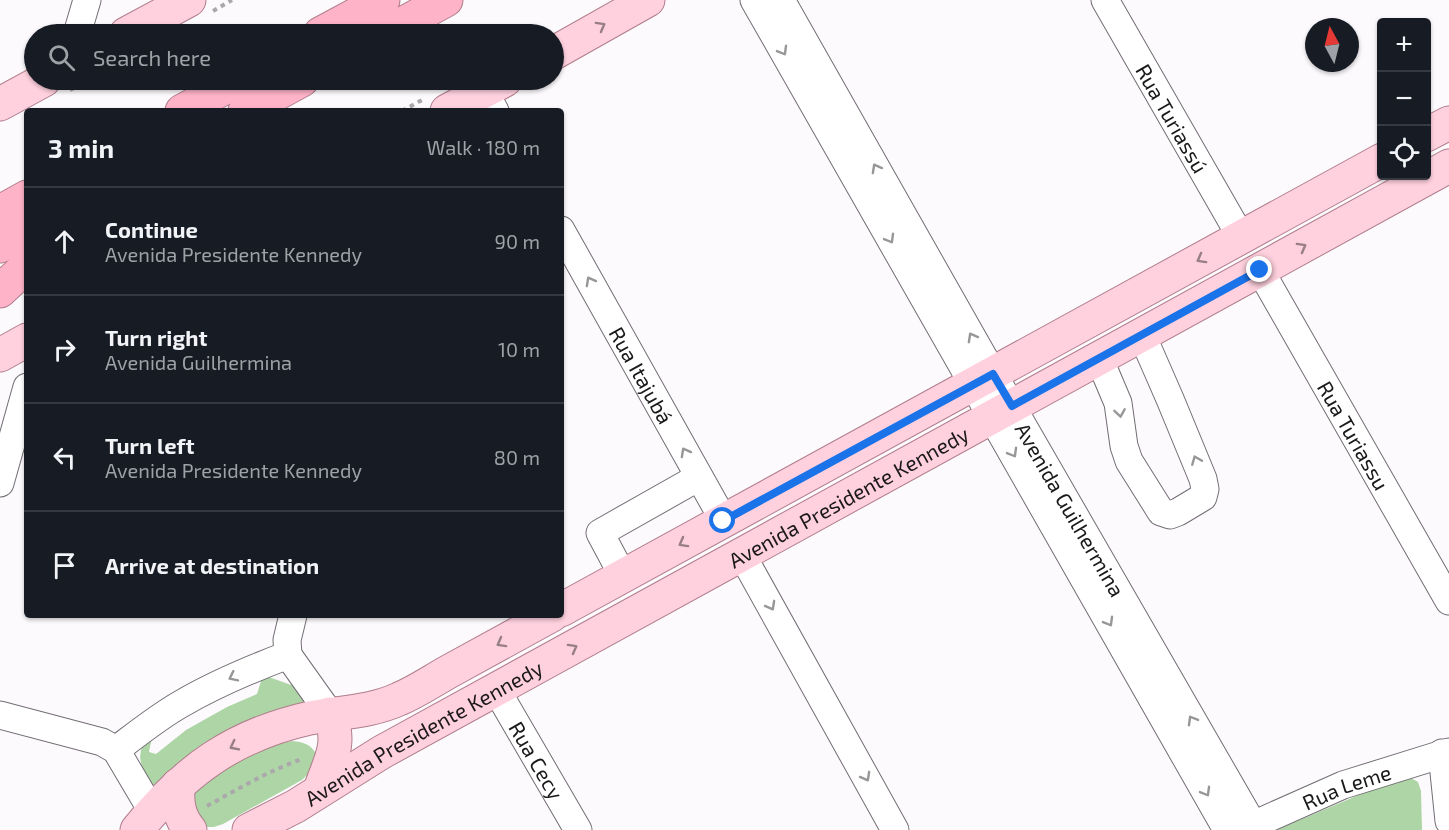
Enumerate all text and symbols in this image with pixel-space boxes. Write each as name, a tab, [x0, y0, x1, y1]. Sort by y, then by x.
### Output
north arrow	[1305, 18, 1359, 72]
map controls	[1377, 18, 1431, 180]
button: +	[1377, 18, 1431, 72]
one-way arrow	[595, 22, 605, 33]
search box	[24, 24, 564, 90]
icon: search	[45, 41, 78, 74]
text: Search here	[93, 44, 211, 70]
one-way arrow	[776, 45, 787, 55]
street label: Rua Turiassú	[1132, 59, 1214, 177]
button: −	[1377, 72, 1431, 126]
button: locate	[1377, 126, 1431, 180]
text: 3 min	[48, 132, 114, 163]
text: Walk · 180 m	[427, 135, 540, 159]
one-way arrow	[872, 163, 883, 174]
text: Continue	[105, 216, 198, 242]
icon: ahead	[48, 225, 81, 258]
text: 90 m	[495, 229, 540, 253]
one-way arrow	[883, 232, 894, 243]
text: Avenida Presidente Kennedy	[105, 242, 362, 266]
one-way arrow	[1296, 243, 1306, 254]
one-way arrow	[1197, 252, 1208, 263]
route end	[1246, 256, 1272, 282]
one-way arrow	[586, 277, 597, 288]
street label: Rua Itajubá	[605, 322, 679, 428]
text: Turn right	[105, 324, 207, 350]
icon: right	[48, 333, 81, 366]
one-way arrow	[968, 333, 979, 343]
text: 10 m	[498, 337, 540, 361]
text: Avenida Guilhermina	[105, 350, 292, 374]
street label: Rua Turiassu	[1313, 376, 1395, 494]
one-way arrow	[1113, 408, 1125, 417]
street label: Avenida Guilhermina	[1011, 418, 1131, 601]
street label: Avenida Presidente Kennedy	[724, 420, 972, 572]
text: Turn left	[105, 432, 194, 458]
icon: left	[48, 441, 81, 474]
text: 80 m	[494, 445, 540, 469]
one-way arrow	[1005, 447, 1017, 457]
one-way arrow	[681, 448, 692, 458]
one-way arrow	[1191, 456, 1203, 467]
text: Avenida Presidente Kennedy	[105, 458, 362, 482]
route start	[709, 507, 735, 533]
one-way arrow	[678, 536, 689, 547]
icon: arrive	[48, 549, 81, 582]
text: Arrive at destination	[105, 552, 319, 578]
one-way arrow	[764, 600, 775, 611]
one-way arrow	[1102, 616, 1113, 627]
one-way arrow	[497, 636, 507, 647]
one-way arrow	[566, 644, 577, 655]
street label: Avenida Presidente Kennedy	[300, 654, 546, 810]
one-way arrow	[229, 670, 240, 681]
street label: Rua Cecy	[505, 716, 570, 803]
one-way arrow	[1188, 716, 1199, 726]
one-way arrow	[229, 739, 240, 750]
street label: Rua Leme	[1298, 758, 1394, 814]
one-way arrow	[859, 771, 870, 781]
one-way arrow	[1198, 786, 1210, 796]

